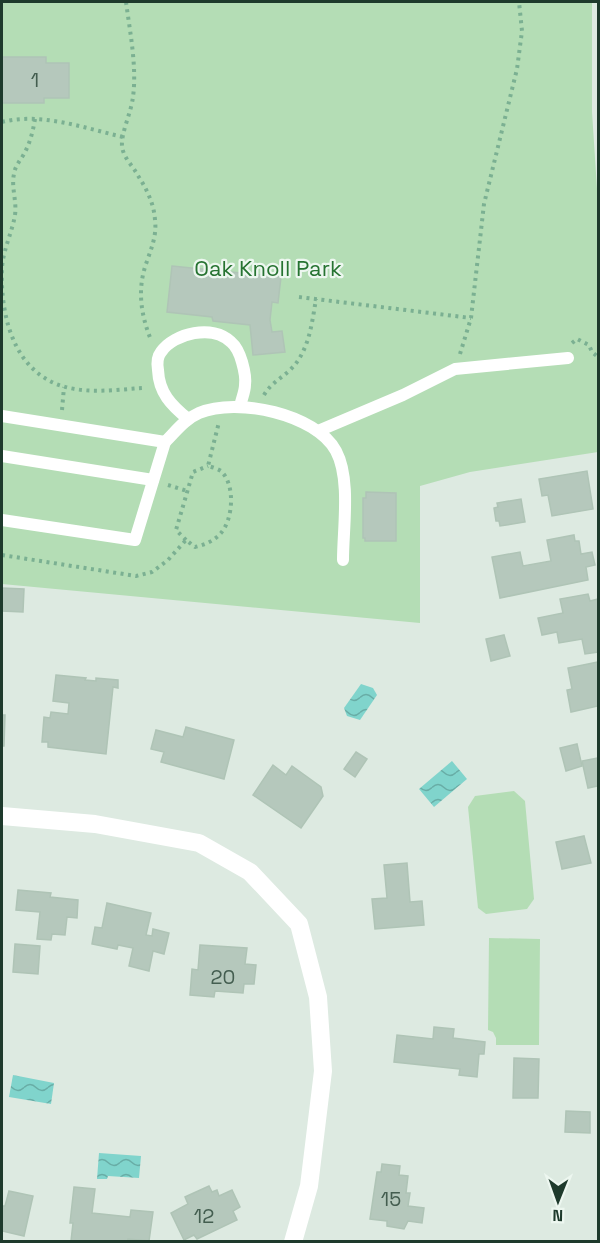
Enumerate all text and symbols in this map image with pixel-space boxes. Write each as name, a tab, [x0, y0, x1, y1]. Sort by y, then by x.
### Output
house number: 1	[31, 67, 39, 93]
park label: Oak Knoll Park	[194, 254, 342, 282]
house number: 20	[211, 964, 235, 990]
north arrow	[528, 1171, 588, 1231]
house number: 15	[381, 1186, 401, 1212]
house number: 12	[194, 1203, 214, 1229]
text: N	[552, 1205, 563, 1226]

